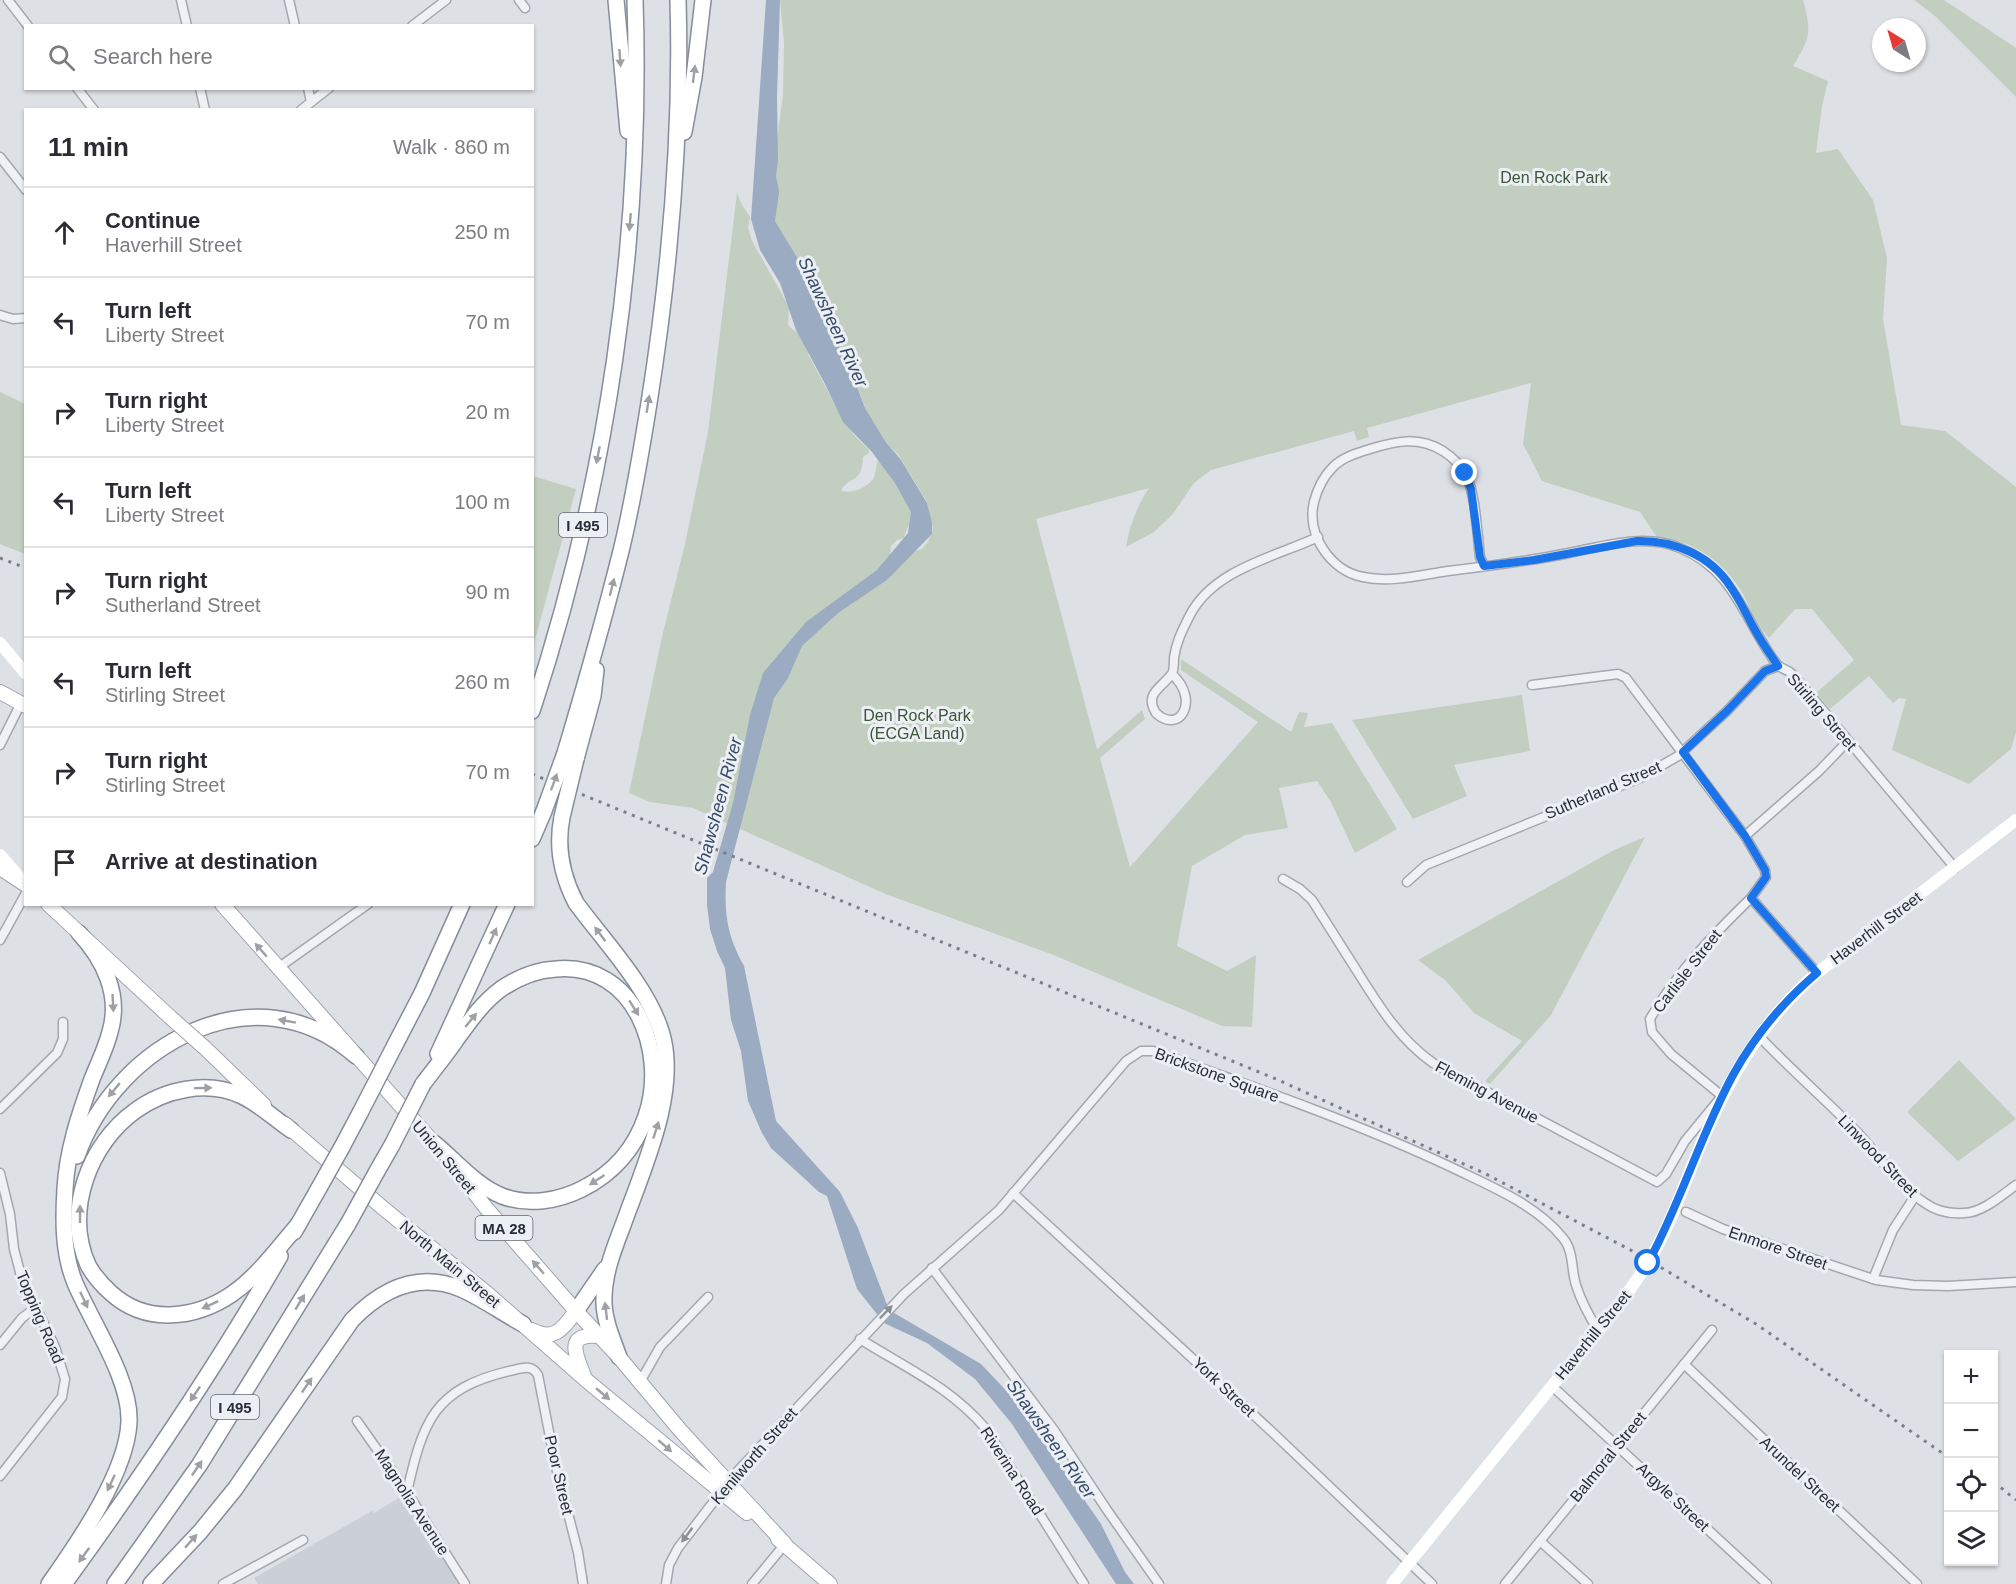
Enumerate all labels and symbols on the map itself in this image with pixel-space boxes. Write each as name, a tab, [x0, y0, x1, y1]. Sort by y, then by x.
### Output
north arrow	[1872, 18, 1926, 72]
one-way arrow	[616, 49, 625, 68]
one-way arrow	[690, 65, 699, 84]
park label: Den Rock Park	[1500, 169, 1609, 186]
one-way arrow	[625, 213, 634, 232]
water label: Shawsheen River	[794, 254, 872, 391]
one-way arrow	[644, 394, 653, 413]
one-way arrow	[593, 446, 602, 465]
route end	[1451, 459, 1477, 485]
road number: I 495	[559, 513, 607, 537]
one-way arrow	[607, 577, 617, 596]
street label: Stirling Street	[1784, 670, 1860, 754]
park label: Den Rock Park (ECGA Land)	[863, 707, 972, 742]
water label: Shawsheen River	[690, 734, 746, 877]
street label: Sutherland Street	[1542, 758, 1664, 822]
one-way arrow	[550, 773, 560, 791]
street label: Haverhill Street	[1827, 888, 1925, 968]
one-way arrow	[488, 926, 498, 944]
street label: Carlisle Street	[1649, 926, 1725, 1016]
one-way arrow	[594, 927, 606, 943]
one-way arrow	[255, 943, 268, 958]
one-way arrow	[108, 993, 117, 1012]
one-way arrow	[628, 1000, 639, 1016]
one-way arrow	[464, 1013, 477, 1028]
one-way arrow	[277, 1016, 296, 1025]
street label: Brickstone Square	[1153, 1045, 1281, 1105]
street label: Fleming Avenue	[1432, 1058, 1542, 1126]
one-way arrow	[108, 1082, 121, 1097]
one-way arrow	[194, 1084, 213, 1093]
street label: Linwood Street	[1835, 1112, 1922, 1201]
street label: Union Street	[409, 1117, 479, 1197]
one-way arrow	[651, 1121, 661, 1139]
one-way arrow	[589, 1174, 605, 1185]
one-way arrow	[75, 1205, 85, 1224]
road number: MA 28	[476, 1216, 532, 1240]
street label: North Main Street	[397, 1217, 504, 1311]
street label: Enmore Street	[1726, 1223, 1830, 1273]
route start	[1634, 1249, 1660, 1275]
one-way arrow	[532, 1260, 545, 1275]
street label: Topping Road	[13, 1268, 67, 1366]
street label: Haverhill Street	[1552, 1287, 1634, 1383]
one-way arrow	[79, 1292, 88, 1309]
one-way arrow	[295, 1294, 306, 1310]
one-way arrow	[202, 1301, 219, 1310]
one-way arrow	[601, 1302, 610, 1321]
one-way arrow	[879, 1305, 893, 1319]
street label: York Street	[1189, 1354, 1259, 1420]
water label: Shawsheen River	[1002, 1375, 1100, 1503]
one-way arrow	[301, 1377, 312, 1393]
one-way arrow	[190, 1386, 201, 1402]
one-way arrow	[595, 1387, 610, 1400]
road number: I 495	[211, 1395, 259, 1419]
street label: Kenilworth Street	[708, 1404, 801, 1508]
street label: Balmoral Street	[1567, 1408, 1650, 1505]
street label: Riverina Road	[977, 1424, 1047, 1518]
street label: Arundel Street	[1757, 1433, 1844, 1515]
street label: Poor Street	[542, 1434, 577, 1517]
one-way arrow	[657, 1439, 672, 1452]
street label: Magnolia Avenue	[372, 1446, 453, 1558]
street label: Argyle Street	[1633, 1459, 1713, 1535]
one-way arrow	[191, 1460, 203, 1476]
one-way arrow	[106, 1474, 115, 1491]
one-way arrow	[682, 1527, 694, 1542]
one-way arrow	[184, 1534, 198, 1549]
one-way arrow	[78, 1547, 90, 1563]

